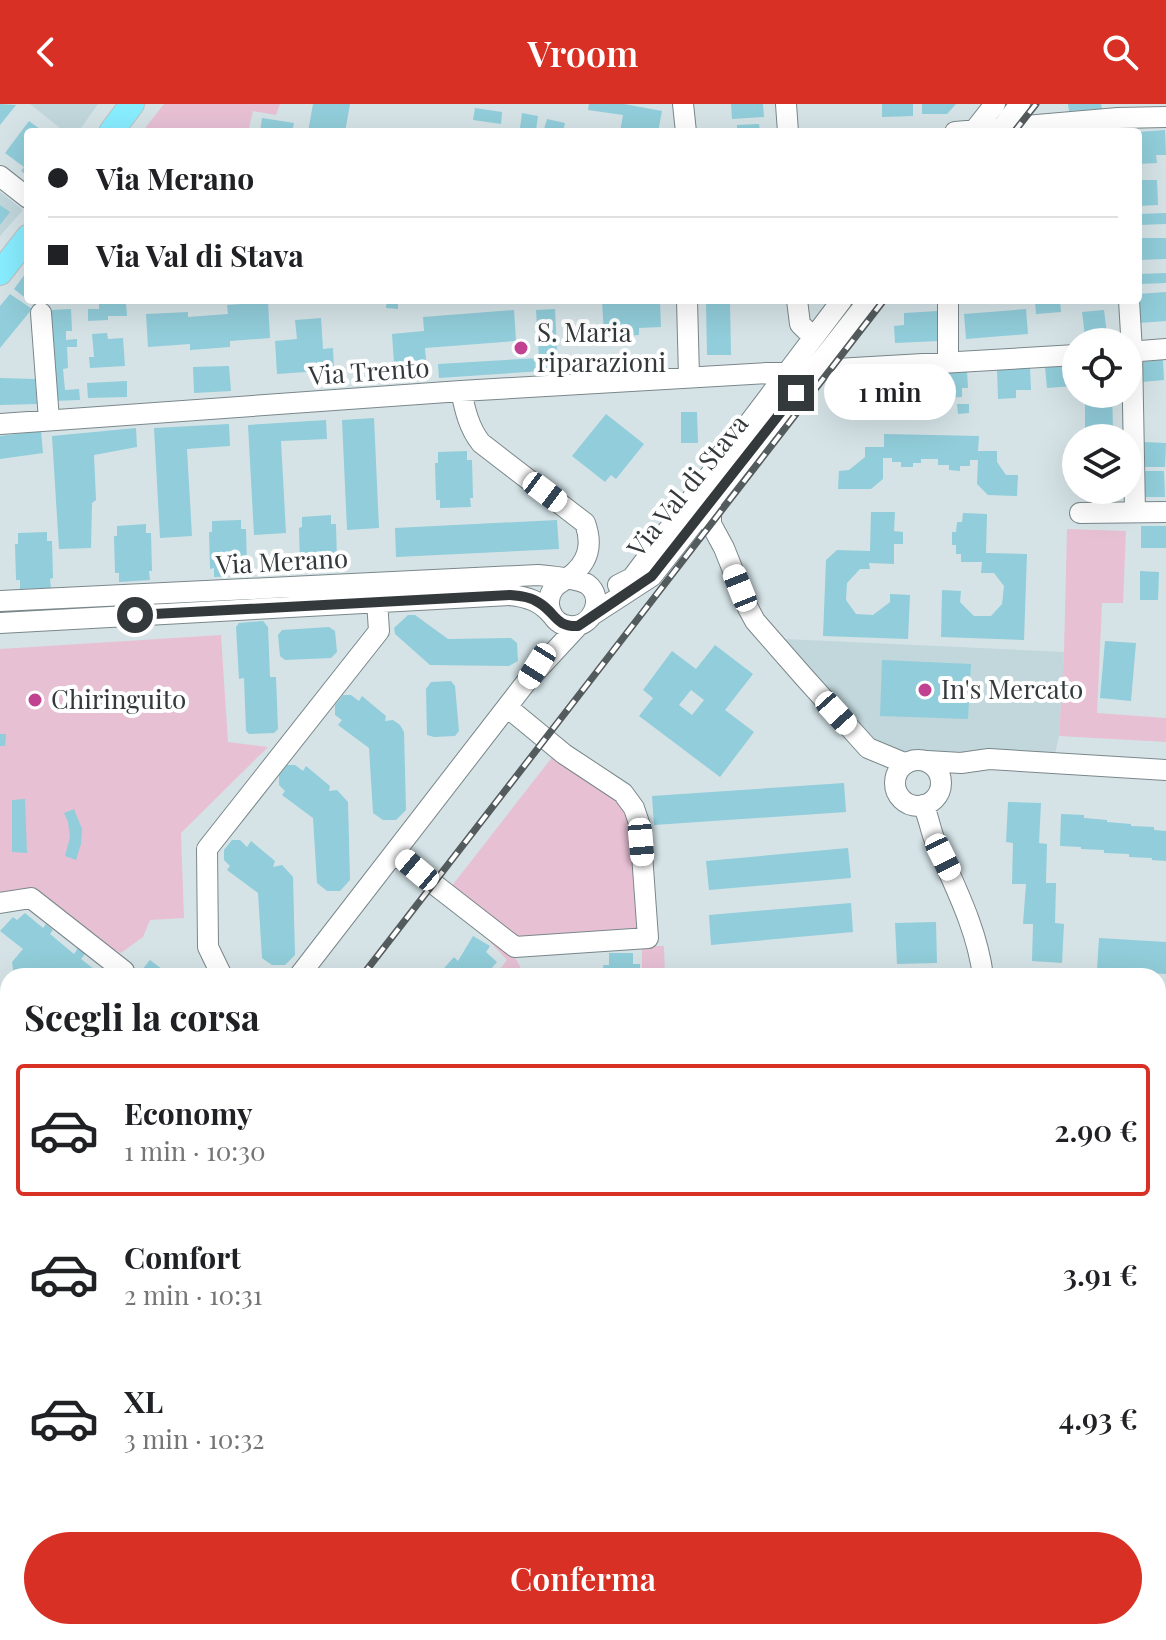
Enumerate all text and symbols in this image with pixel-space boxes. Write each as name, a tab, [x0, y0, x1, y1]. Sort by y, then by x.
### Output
text: Vroom	[528, 28, 638, 76]
icon: back	[24, 30, 68, 74]
icon: search	[1098, 30, 1142, 74]
text: Via Merano	[96, 158, 254, 198]
text: Via Val di Stava	[96, 235, 304, 275]
place label: S. Maria riparazioni	[537, 314, 667, 379]
map controls	[1062, 328, 1142, 504]
button: locate	[1062, 328, 1142, 408]
marker: S. Maria riparazioni	[512, 339, 530, 357]
street label: Via Trento	[306, 349, 431, 392]
callout: 1 min	[824, 365, 956, 421]
text: 1 min	[858, 374, 922, 409]
route end	[778, 375, 814, 411]
street label: Via Val di Stava	[618, 406, 755, 564]
button: layers	[1062, 424, 1142, 504]
car	[519, 468, 571, 516]
street label: Via Merano	[214, 540, 349, 581]
car	[720, 561, 760, 615]
route start	[117, 597, 153, 633]
car	[514, 639, 560, 693]
place label: In's Mercato	[941, 671, 1083, 706]
place label: Chiringuito	[51, 681, 186, 716]
marker: In's Mercato	[916, 681, 934, 699]
car	[811, 687, 861, 739]
marker: Chiringuito	[26, 691, 44, 709]
car	[627, 817, 655, 867]
car	[922, 830, 964, 884]
car	[391, 845, 443, 895]
text: Scegli la corsa	[24, 992, 260, 1040]
text: Economy	[124, 1093, 253, 1133]
icon: car	[28, 1094, 100, 1166]
text: 2.90 €	[1054, 1110, 1138, 1150]
text: 1 min · 10:30	[124, 1133, 266, 1168]
text: Comfort	[124, 1237, 241, 1277]
icon: car	[28, 1238, 100, 1310]
text: 3.91 €	[1063, 1254, 1138, 1294]
text: 2 min · 10:31	[124, 1277, 262, 1312]
text: XL	[124, 1381, 163, 1421]
icon: car	[28, 1382, 100, 1454]
text: 4.93 €	[1059, 1398, 1138, 1438]
text: 3 min · 10:32	[124, 1421, 265, 1456]
button: Conferma	[24, 1532, 1142, 1624]

